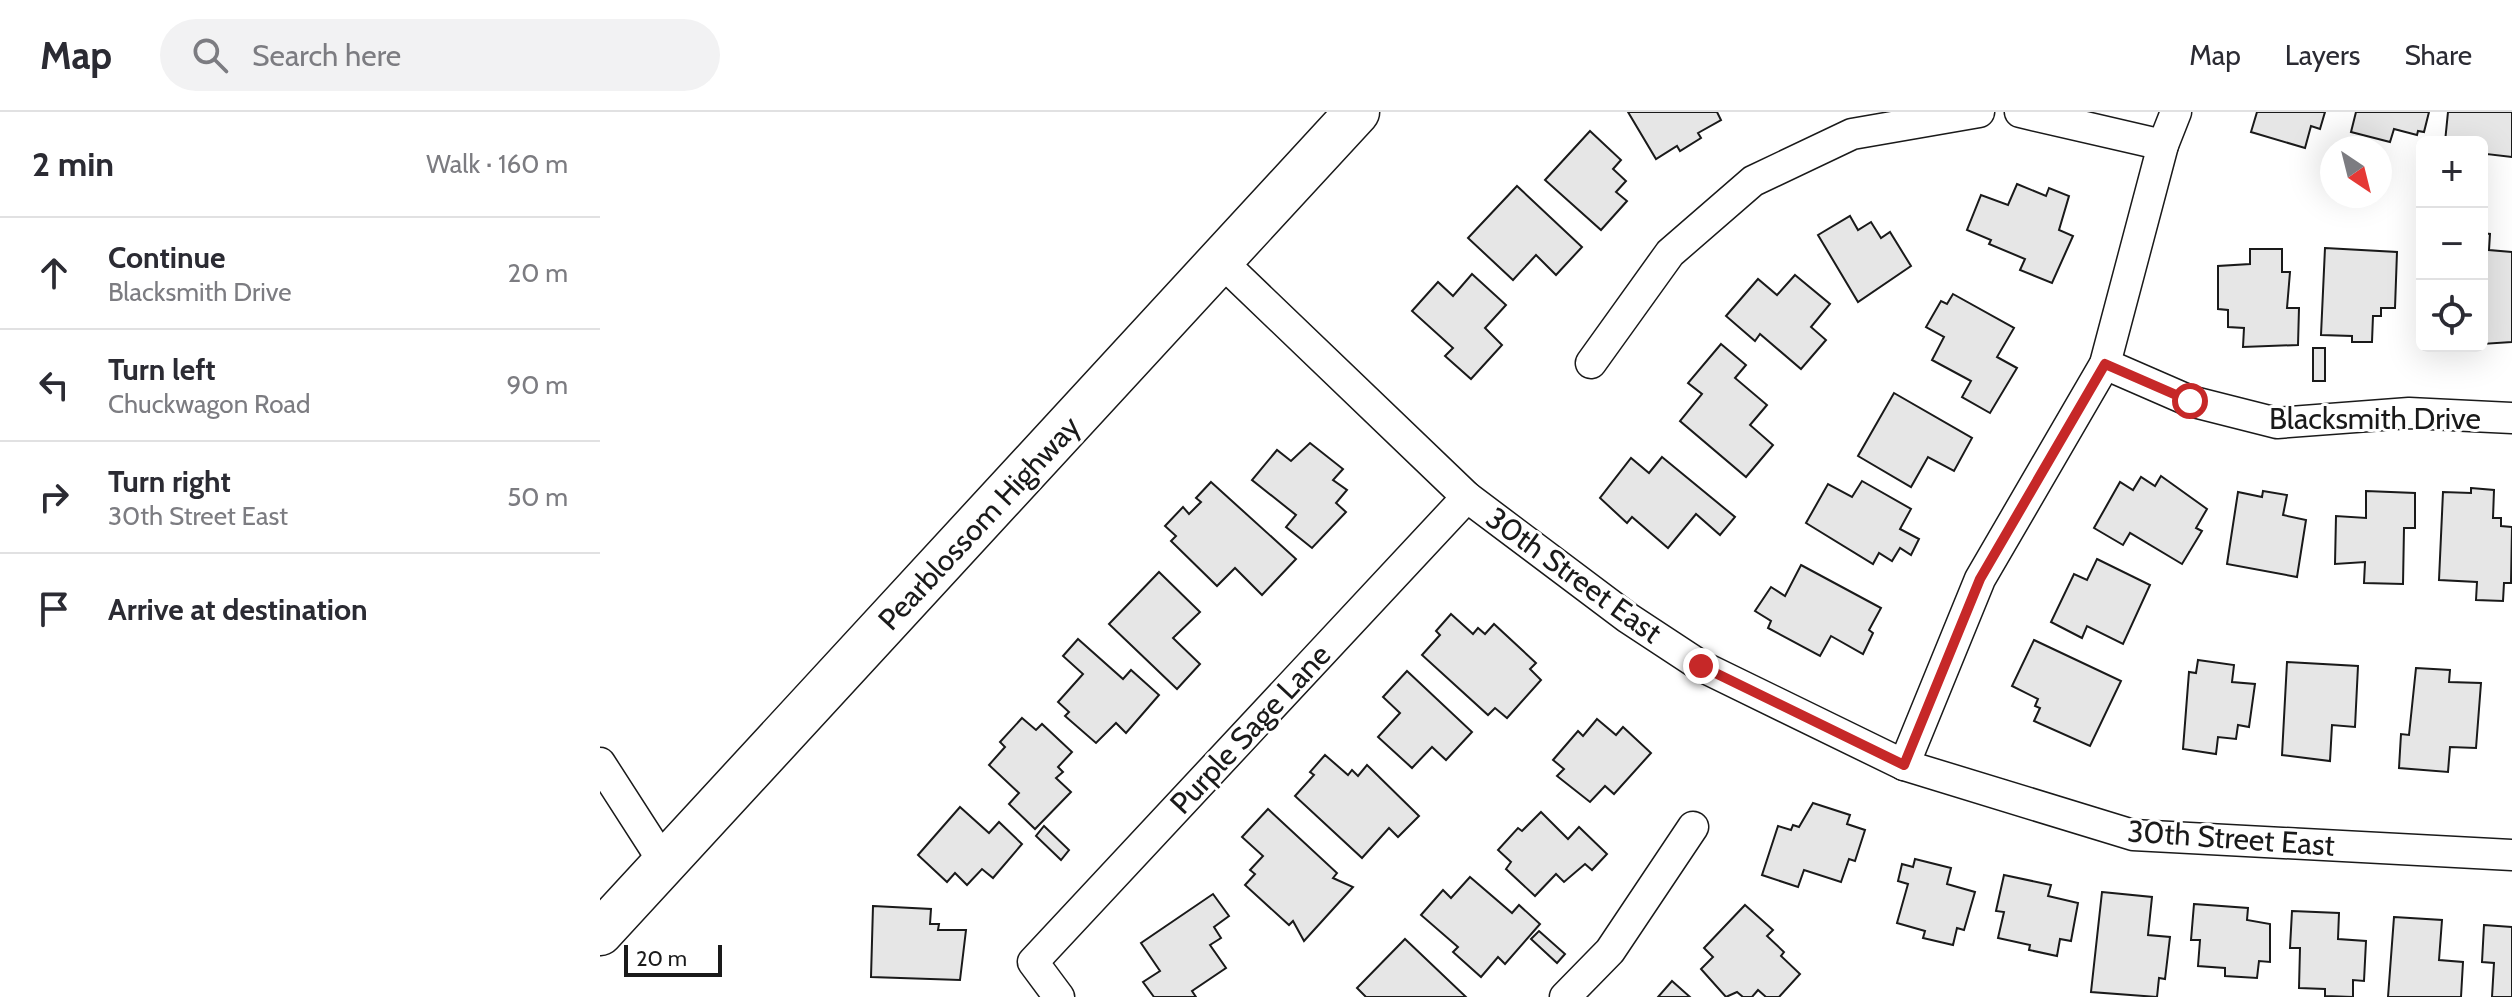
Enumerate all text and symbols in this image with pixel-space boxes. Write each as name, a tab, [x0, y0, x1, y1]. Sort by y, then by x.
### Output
search box	[160, 19, 720, 91]
text: Map	[40, 32, 112, 79]
icon: search	[188, 33, 232, 77]
text: Search here	[252, 37, 401, 74]
text: Map	[2189, 38, 2241, 72]
text: Layers	[2285, 38, 2360, 72]
text: Share	[2404, 38, 2472, 72]
north arrow	[2320, 136, 2392, 208]
map controls	[2416, 136, 2488, 352]
button: +	[2416, 136, 2488, 208]
text: 2 min	[32, 143, 114, 185]
text: Walk · 160 m	[426, 148, 568, 180]
button: −	[2416, 208, 2488, 280]
text: Continue	[108, 239, 225, 276]
icon: ahead	[32, 251, 76, 295]
text: 20 m	[508, 257, 568, 289]
text: Blacksmith Drive	[108, 276, 292, 308]
button: locate	[2416, 280, 2488, 352]
text: Turn left	[108, 351, 216, 388]
icon: left	[32, 363, 76, 407]
text: 90 m	[506, 369, 568, 401]
route start	[2172, 383, 2208, 419]
text: Chuckwagon Road	[108, 388, 310, 420]
street label: Blacksmith Drive	[2269, 400, 2481, 437]
street label: Pearblossom Highway	[870, 408, 1088, 638]
text: Turn right	[108, 463, 231, 500]
icon: right	[32, 475, 76, 519]
text: 50 m	[507, 481, 568, 513]
street label: 30th Street East	[1479, 499, 1669, 651]
text: 30th Street East	[108, 500, 288, 532]
icon: arrive	[32, 587, 76, 631]
text: Arrive at destination	[108, 591, 368, 628]
street label: Purple Sage Lane	[1162, 636, 1338, 822]
route end	[1683, 648, 1719, 684]
street label: 30th Street East	[2126, 812, 2336, 864]
scale bar	[624, 941, 722, 977]
text: 20 m	[636, 945, 687, 972]

